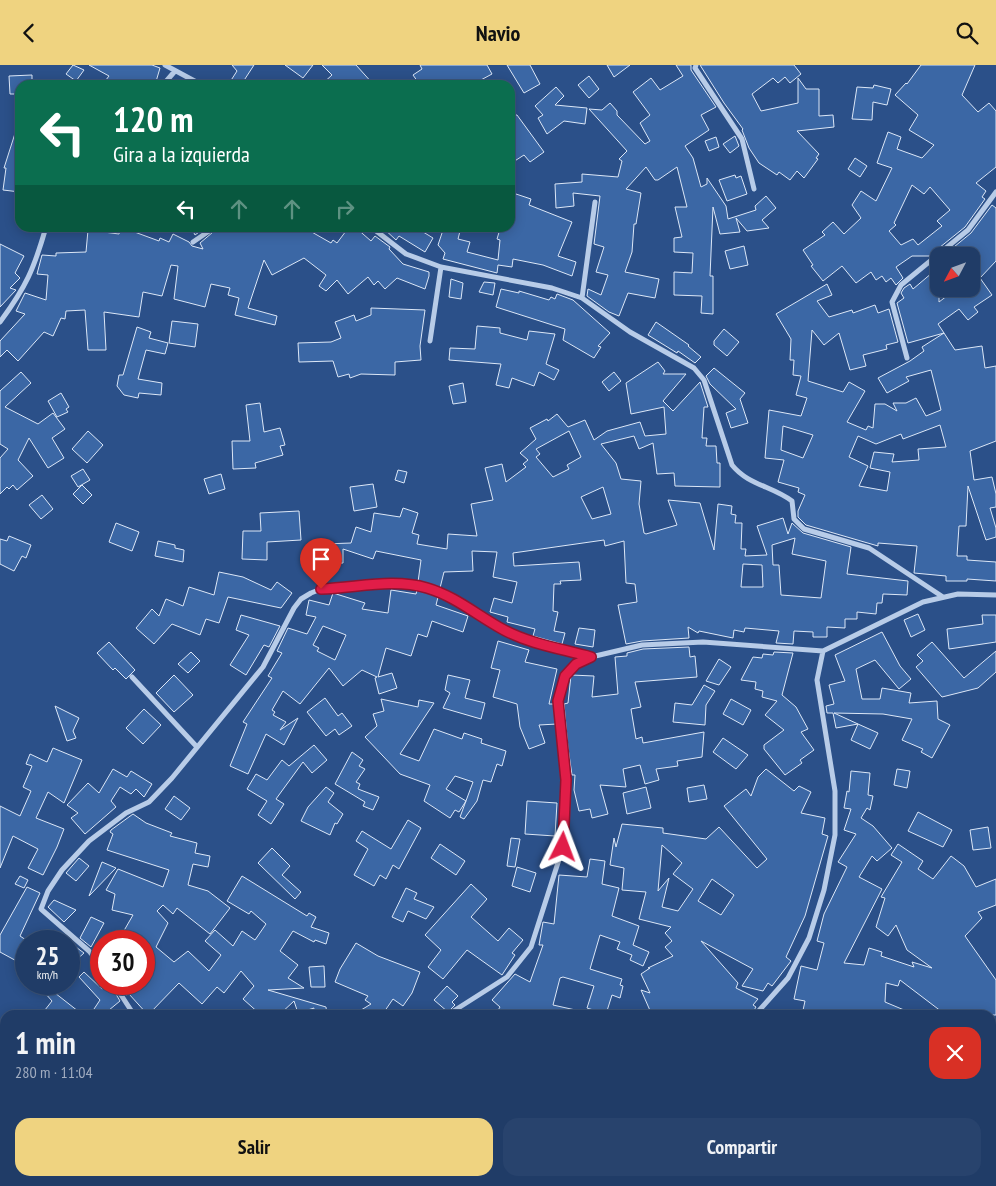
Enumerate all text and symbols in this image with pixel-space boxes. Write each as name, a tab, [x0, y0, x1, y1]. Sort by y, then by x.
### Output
icon: back	[15, 19, 43, 47]
text: Navio	[476, 19, 520, 47]
icon: search	[953, 19, 981, 47]
text: 120 m	[113, 96, 194, 142]
icon: left	[30, 100, 95, 165]
text: Gira a la izquierda	[113, 140, 250, 168]
icon: left	[172, 195, 200, 223]
icon: ahead	[225, 195, 253, 223]
icon: ahead	[278, 195, 306, 223]
icon: right	[331, 195, 359, 223]
north arrow	[930, 247, 980, 297]
map controls	[930, 247, 980, 297]
pin	[300, 538, 342, 589]
icon: arrive	[307, 545, 335, 573]
position arrow	[536, 820, 588, 872]
speed limit sign: 30	[90, 930, 155, 995]
text: 25	[36, 940, 59, 972]
text: km/h	[37, 967, 58, 982]
text: 1 min	[15, 1023, 76, 1062]
button: close	[929, 1027, 981, 1079]
text: 280 m · 11:04	[15, 1062, 93, 1082]
button: Salir	[15, 1118, 493, 1176]
button: Compartir	[503, 1118, 981, 1176]

